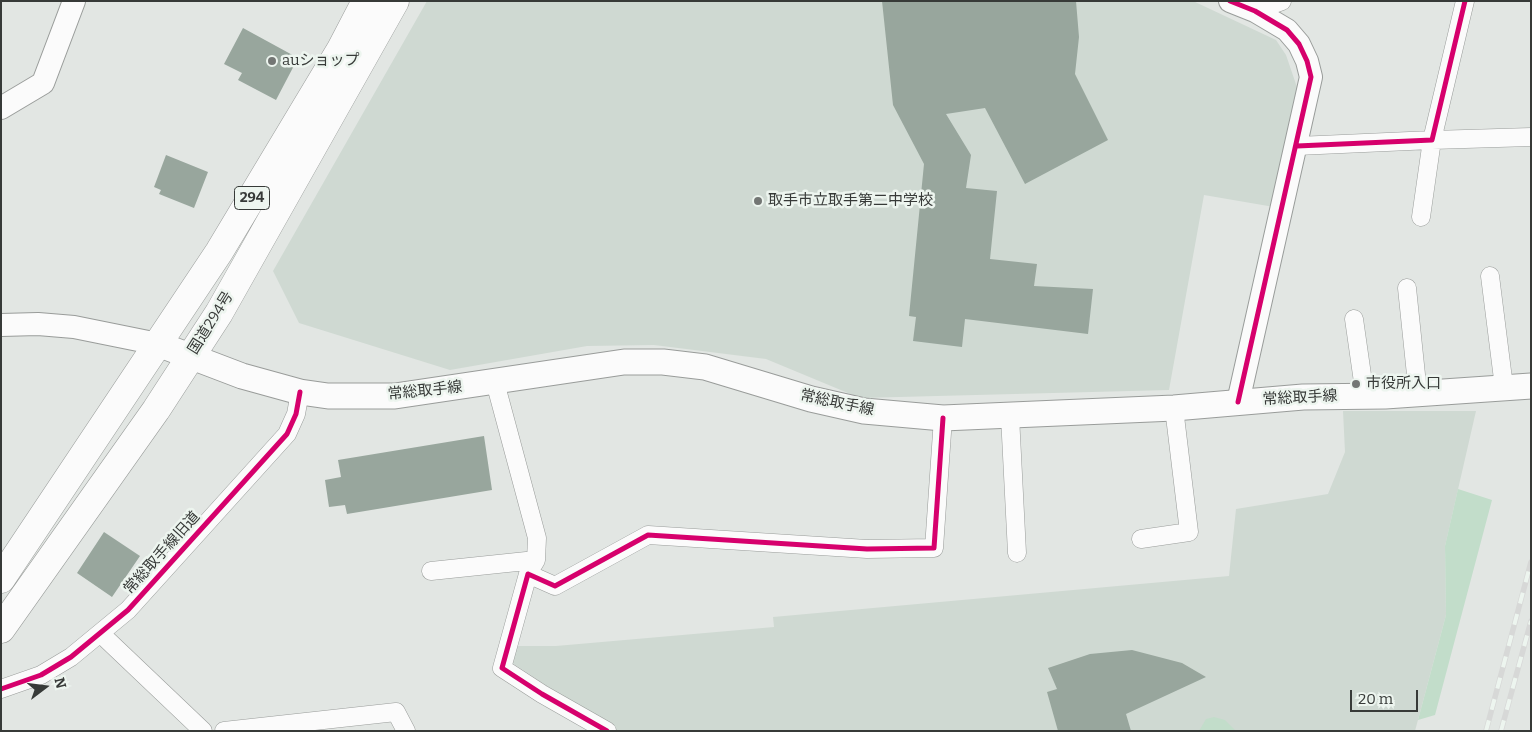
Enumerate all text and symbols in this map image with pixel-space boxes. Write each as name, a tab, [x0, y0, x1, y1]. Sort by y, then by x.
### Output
place label: auショップ	[282, 52, 360, 70]
marker: auショップ	[266, 55, 278, 67]
road number: 294	[234, 187, 270, 210]
place label: 取手市立取手第二中学校	[768, 192, 933, 210]
marker: 取手市立取手第二中学校	[752, 195, 764, 207]
street label: 国道294号	[185, 288, 237, 358]
place label: 市役所入口	[1366, 375, 1441, 393]
street label: 常総取手線	[387, 378, 463, 404]
marker: 市役所入口	[1350, 378, 1362, 390]
street label: 常総取手線	[798, 386, 876, 420]
street label: 常総取手線	[1262, 387, 1338, 409]
street label: 常総取手線旧道	[120, 508, 204, 598]
north arrow	[20, 662, 70, 712]
text: N	[50, 676, 70, 690]
scale bar	[1352, 680, 1420, 712]
text: 20 m	[1358, 690, 1393, 708]

